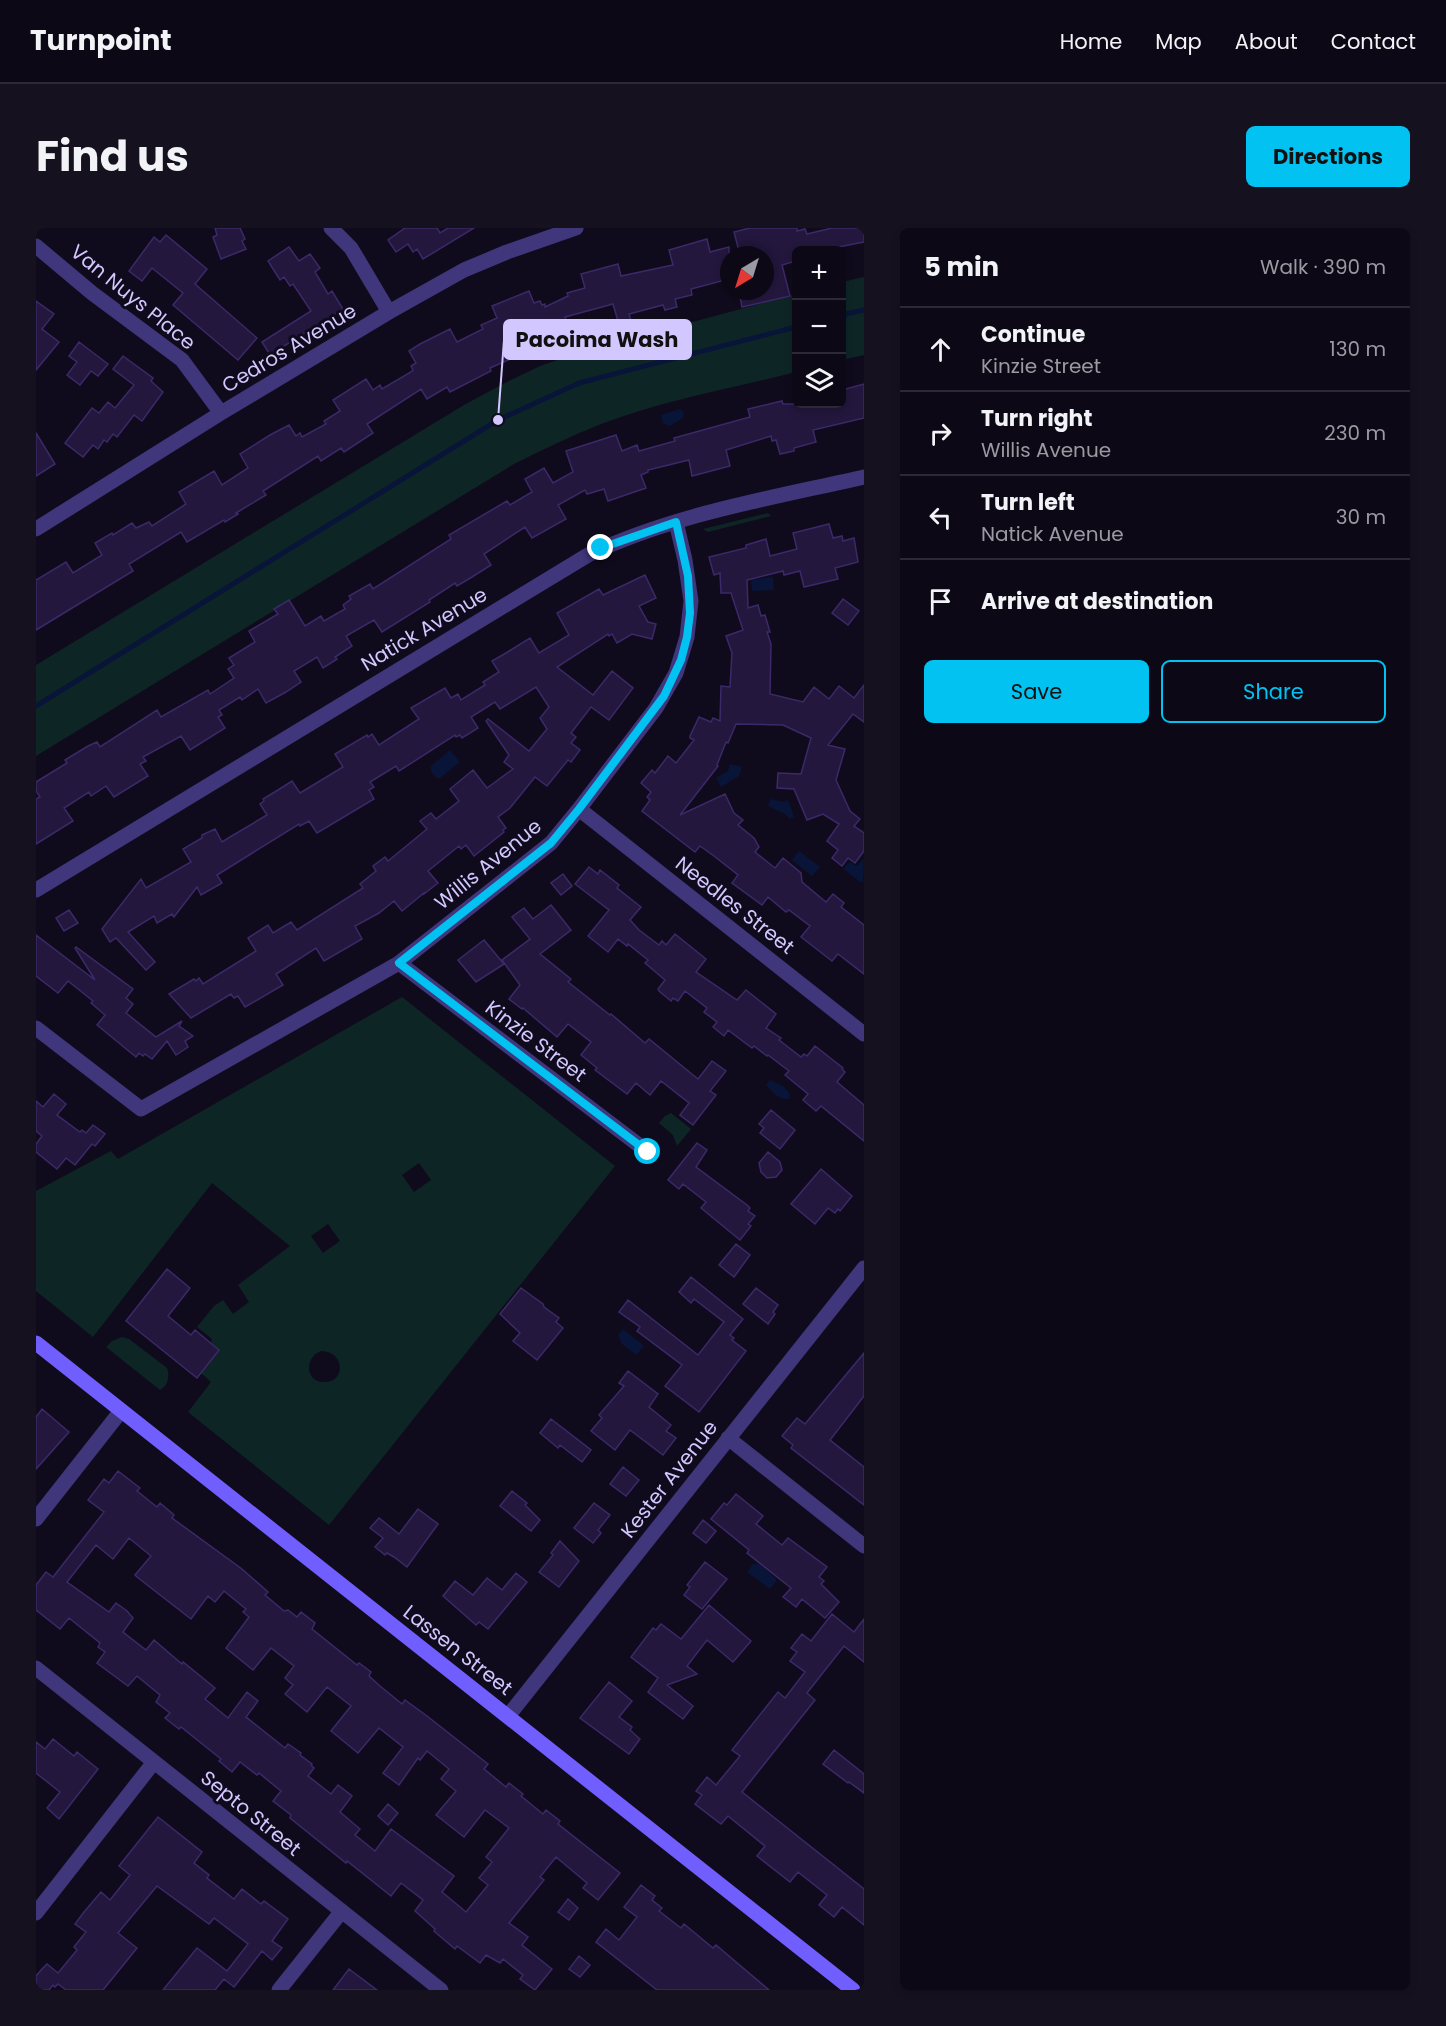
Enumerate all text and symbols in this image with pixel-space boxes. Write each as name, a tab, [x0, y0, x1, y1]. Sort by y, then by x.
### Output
text: Turnpoint	[30, 21, 172, 60]
text: Home	[1060, 27, 1122, 56]
text: Map	[1155, 27, 1202, 56]
text: About	[1235, 27, 1298, 56]
text: Contact	[1331, 27, 1416, 56]
button: Directions	[1246, 126, 1410, 187]
text: Find us	[36, 127, 189, 186]
street label: Van Nuys Place	[64, 238, 202, 356]
north arrow	[720, 246, 774, 300]
map controls	[792, 246, 846, 408]
button: +	[792, 246, 846, 300]
text: 5 min	[924, 249, 999, 285]
text: Walk · 390 m	[1260, 253, 1386, 281]
street label: Cedros Avenue	[216, 297, 362, 399]
button: −	[792, 300, 846, 354]
text: Continue	[981, 319, 1085, 350]
callout: Pacoima Wash	[504, 320, 691, 359]
text: Pacoima Wash	[516, 325, 678, 354]
icon: ahead	[924, 333, 957, 366]
text: 130 m	[1329, 335, 1386, 363]
text: Kinzie Street	[981, 352, 1101, 380]
button: layers	[792, 354, 846, 408]
text: Turn right	[981, 403, 1092, 434]
icon: right	[924, 417, 957, 450]
text: 230 m	[1324, 419, 1386, 447]
text: Willis Avenue	[981, 436, 1111, 464]
text: Turn left	[981, 487, 1075, 518]
icon: left	[924, 501, 957, 534]
text: 30 m	[1336, 503, 1386, 531]
text: Natick Avenue	[981, 520, 1124, 548]
route end	[587, 534, 613, 560]
street label: Natick Avenue	[356, 580, 492, 678]
icon: arrive	[924, 585, 957, 618]
text: Arrive at destination	[981, 586, 1213, 617]
button: Save	[924, 660, 1149, 723]
button: Share	[1161, 660, 1386, 723]
street label: Willis Avenue	[429, 812, 547, 916]
street label: Needles Street	[670, 850, 800, 960]
street label: Kinzie Street	[480, 994, 592, 1088]
route start	[634, 1138, 660, 1164]
street label: Kester Avenue	[614, 1414, 724, 1544]
street label: Lassen Street	[397, 1598, 519, 1702]
street label: Septo Street	[195, 1764, 307, 1862]

